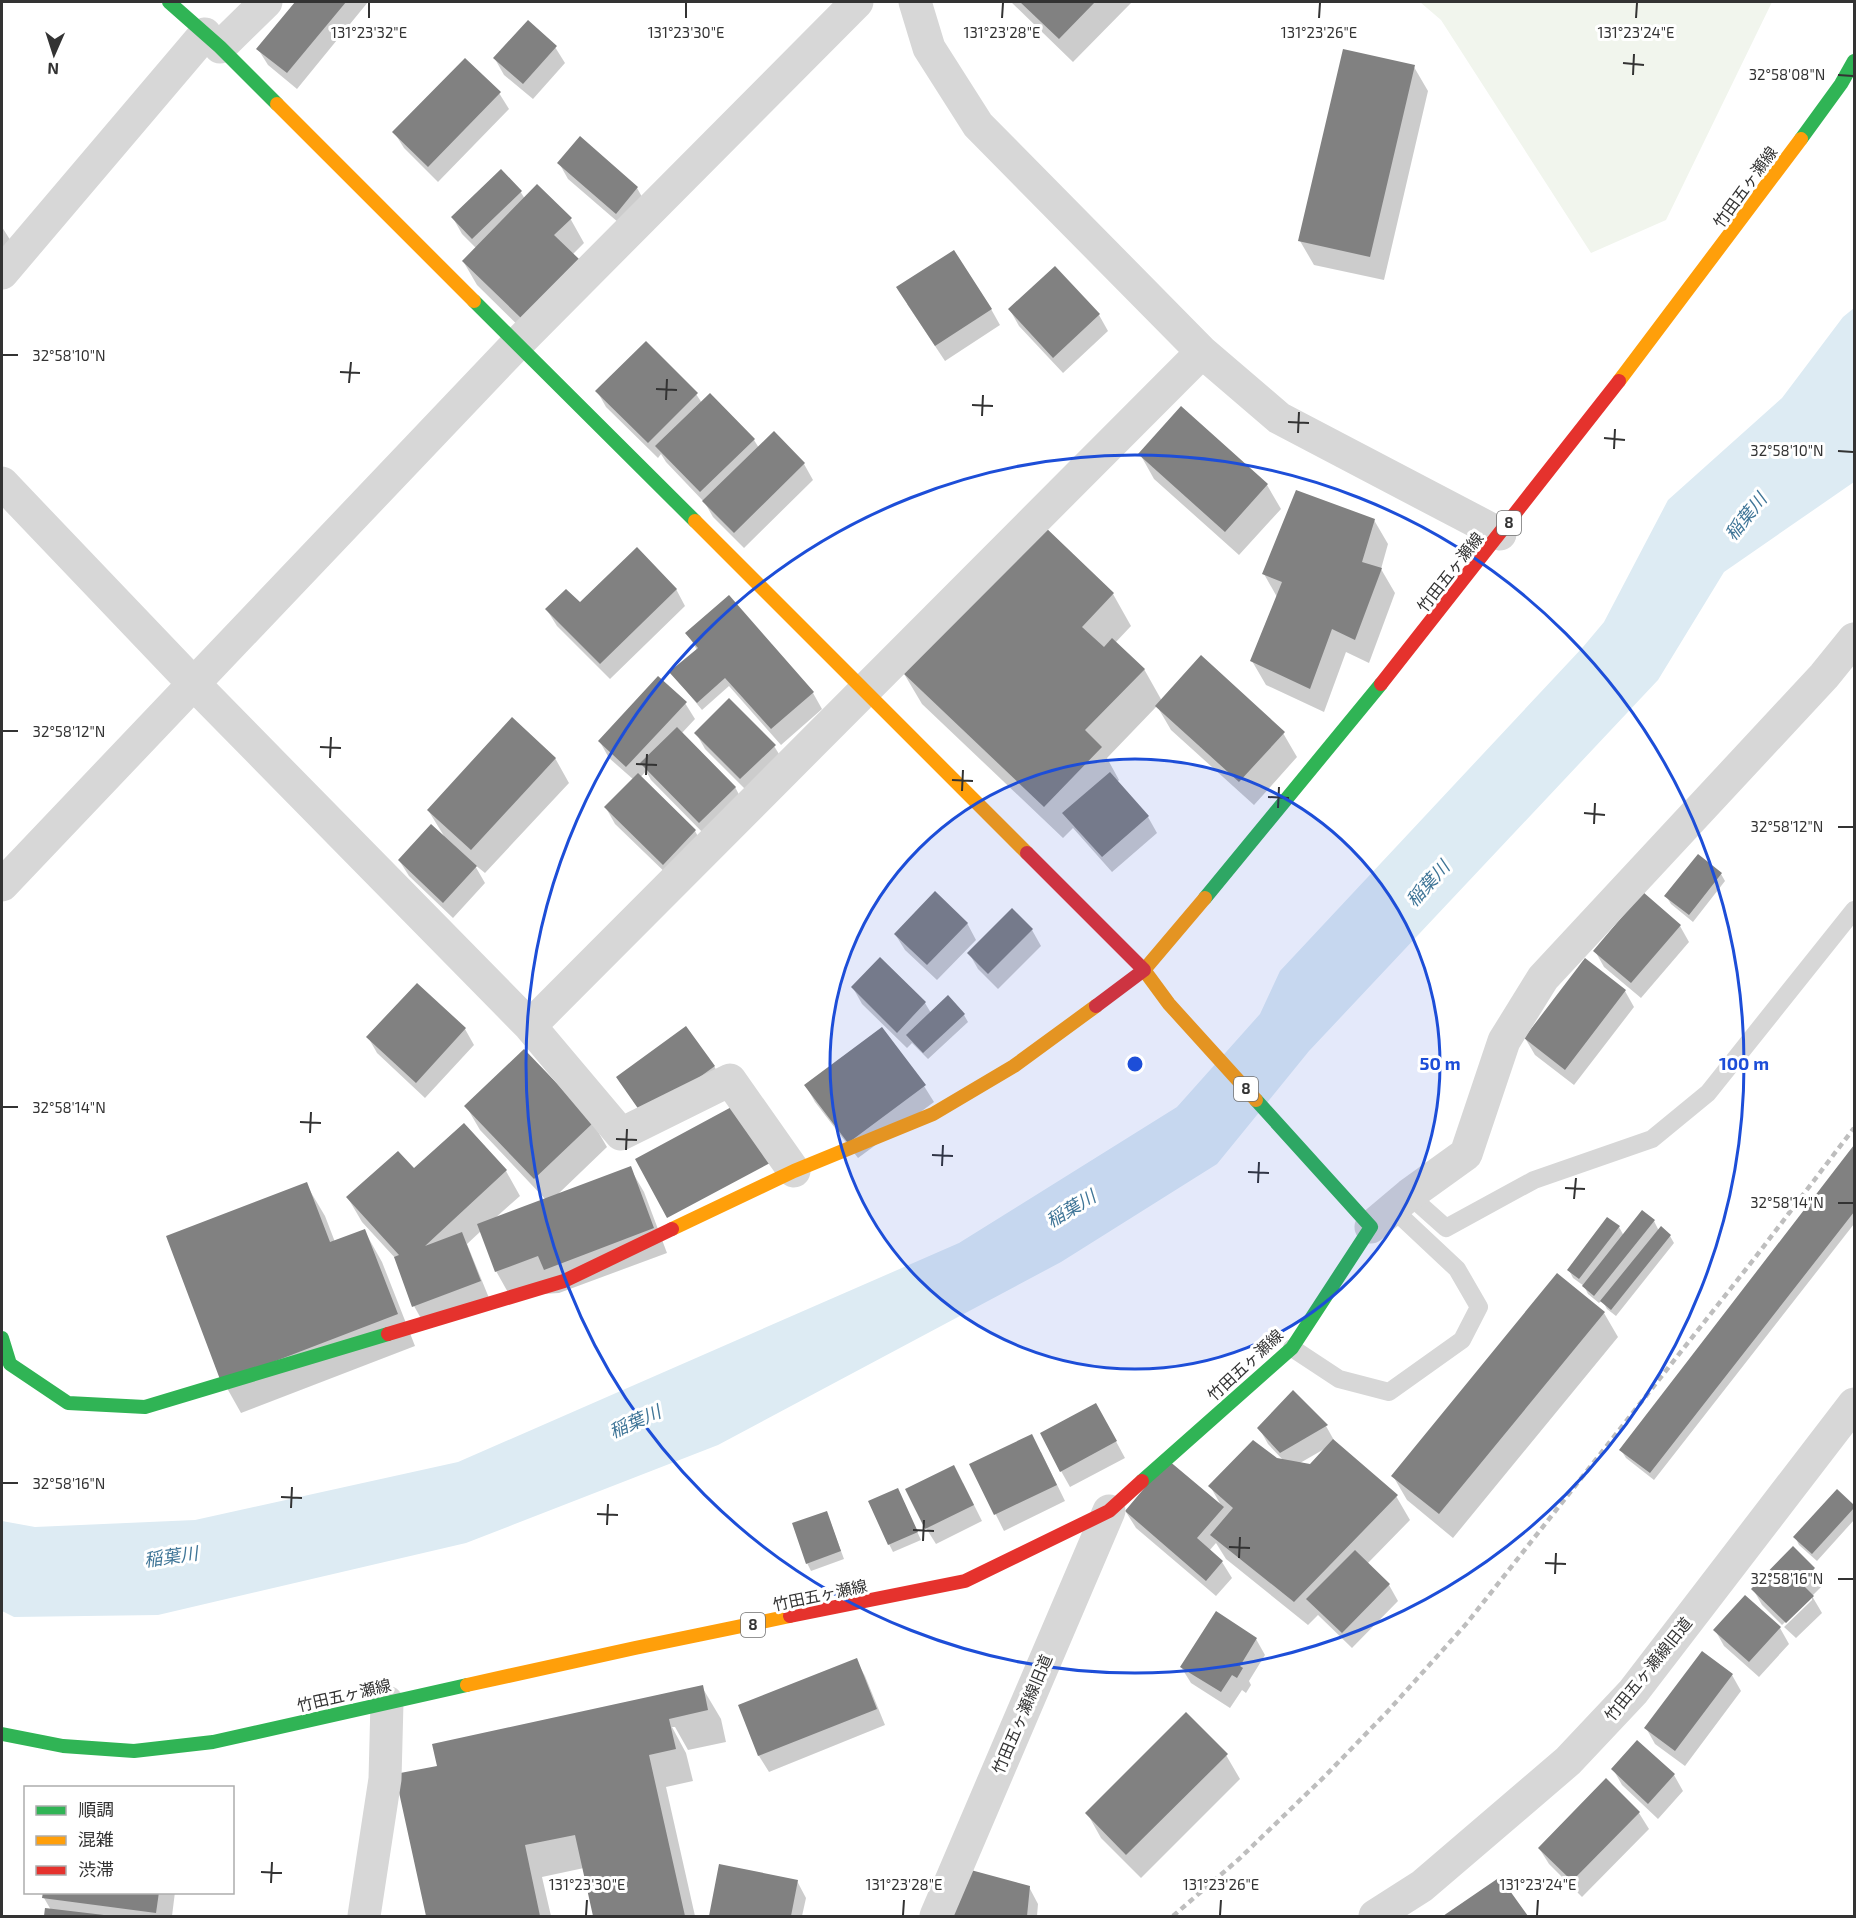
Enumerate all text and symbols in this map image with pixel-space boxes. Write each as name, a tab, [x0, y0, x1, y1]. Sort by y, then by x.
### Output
text: 131°23'32"E	[331, 23, 407, 41]
text: 131°23'30"E	[648, 23, 724, 41]
text: 131°23'28"E	[964, 23, 1040, 41]
text: 131°23'26"E	[1281, 23, 1357, 41]
text: 131°23'24"E	[1598, 23, 1674, 41]
north arrow	[24, 24, 84, 84]
text: N	[47, 60, 59, 79]
text: 32°58'08"N	[1749, 65, 1825, 83]
street label: 竹田五ヶ瀬線	[1709, 142, 1780, 231]
text: 32°58'10"N	[32, 346, 106, 364]
text: 32°58'10"N	[1750, 441, 1824, 459]
water label: 稲葉川	[1720, 487, 1772, 544]
road number: 8	[1497, 511, 1521, 535]
street label: 竹田五ヶ瀬線	[1413, 528, 1487, 615]
text: 32°58'12"N	[33, 722, 105, 740]
text: 32°58'12"N	[1751, 817, 1823, 835]
water label: 稲葉川	[1401, 854, 1455, 911]
text: 50 m	[1419, 1052, 1461, 1074]
text: 100 m	[1719, 1052, 1769, 1074]
centre of rings	[1125, 1054, 1145, 1074]
road number: 8	[1234, 1077, 1258, 1101]
text: 32°58'14"N	[32, 1098, 106, 1116]
water label: 稲葉川	[1042, 1184, 1101, 1231]
text: 32°58'14"N	[1750, 1193, 1824, 1211]
street label: 竹田五ヶ瀬線	[1203, 1325, 1286, 1404]
water label: 稲葉川	[605, 1399, 666, 1442]
text: 32°58'16"N	[33, 1474, 105, 1492]
water label: 稲葉川	[143, 1541, 201, 1571]
text: 32°58'16"N	[1751, 1569, 1823, 1587]
street label: 竹田五ヶ瀬線	[771, 1575, 869, 1614]
road number: 8	[741, 1613, 765, 1637]
street label: 竹田五ヶ瀬線旧道	[1600, 1613, 1695, 1724]
street label: 竹田五ヶ瀬線旧道	[988, 1651, 1055, 1776]
street label: 竹田五ヶ瀬線	[295, 1674, 393, 1715]
legend	[24, 1786, 234, 1894]
text: 順調	[78, 1798, 114, 1820]
text: 混雑	[78, 1828, 114, 1850]
text: 渋滞	[78, 1858, 114, 1880]
text: 131°23'30"E	[549, 1875, 625, 1893]
text: 131°23'28"E	[866, 1875, 942, 1893]
text: 131°23'26"E	[1183, 1875, 1259, 1893]
text: 131°23'24"E	[1500, 1875, 1576, 1893]

